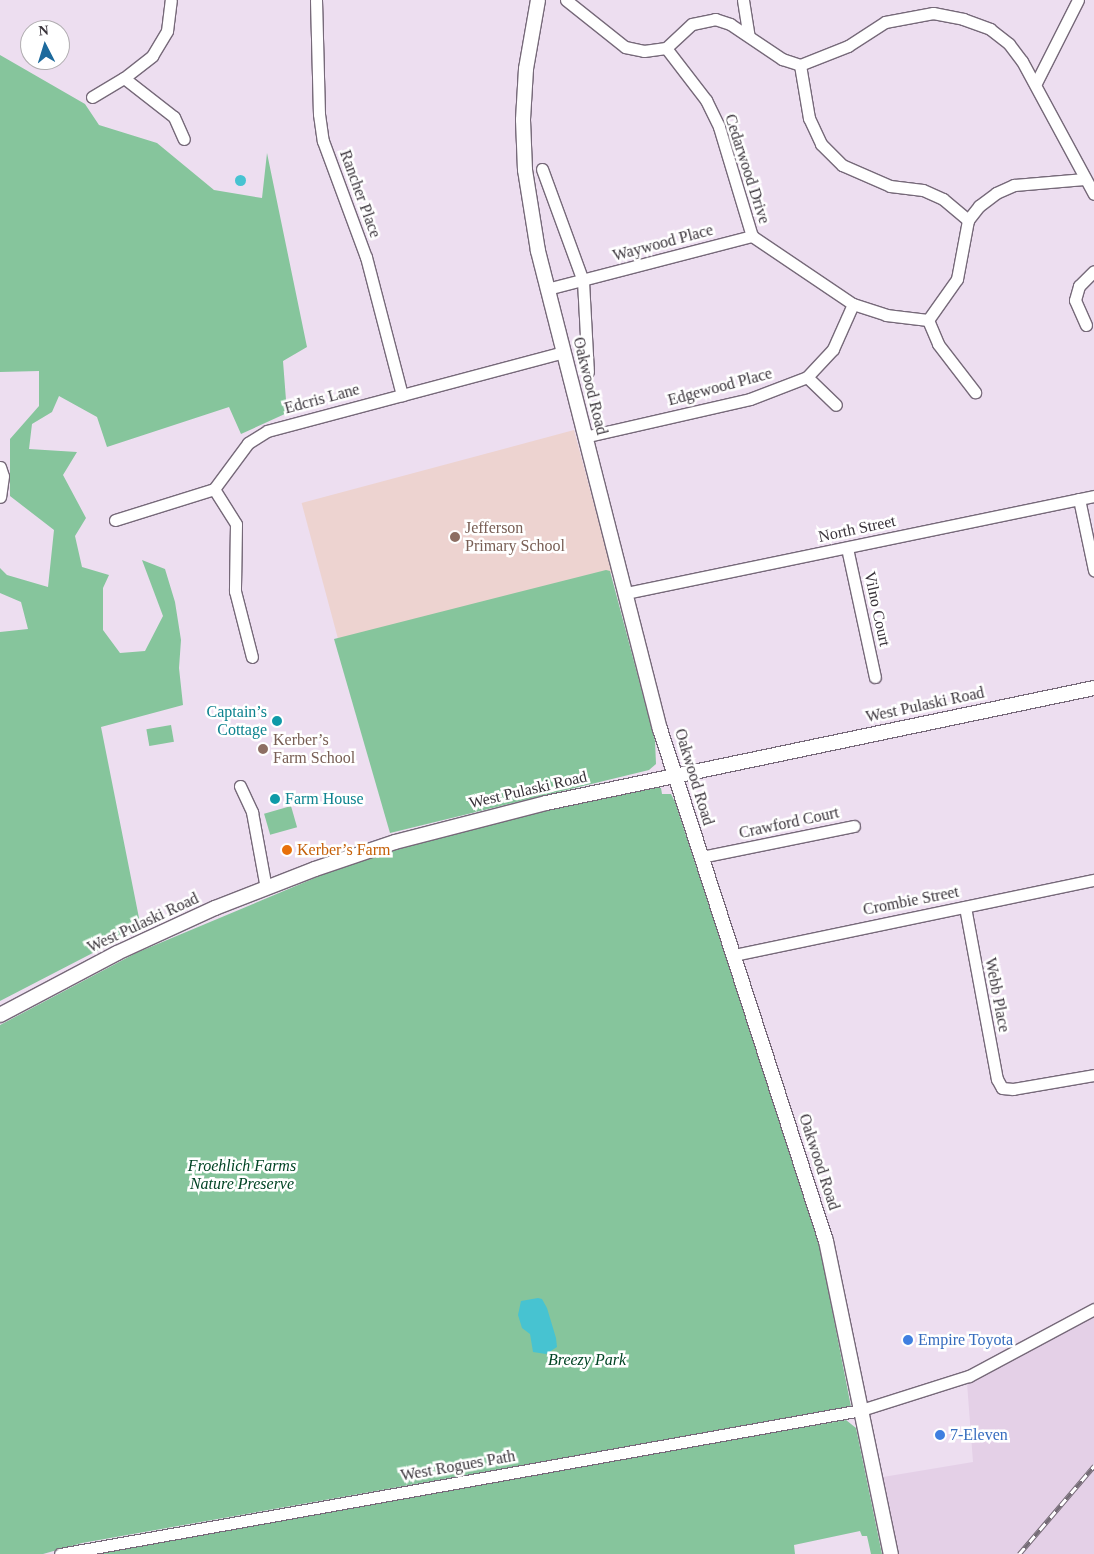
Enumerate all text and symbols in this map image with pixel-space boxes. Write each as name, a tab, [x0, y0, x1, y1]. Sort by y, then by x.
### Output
north arrow	[20, 20, 70, 70]
text: N	[38, 23, 49, 38]
street label: Cedarwood Drive	[720, 112, 774, 226]
street label: Rancher Place	[335, 148, 385, 240]
street label: Waywood Place	[611, 220, 715, 266]
street label: Oakwood Road	[569, 335, 611, 437]
street label: Edgewood Place	[666, 364, 774, 410]
street label: Edcris Lane	[282, 380, 362, 418]
street label: North Street	[817, 511, 897, 547]
place label: Jefferson Primary School	[465, 518, 565, 556]
marker: Jefferson Primary School	[449, 531, 461, 543]
street label: Vilno Court	[860, 570, 894, 648]
street label: West Pulaski Road	[864, 683, 986, 727]
place label: Captain’s Cottage	[207, 702, 267, 740]
marker: Captain’s Cottage	[271, 715, 283, 727]
street label: Oakwood Road	[670, 726, 718, 828]
place label: Kerber’s Farm School	[273, 730, 355, 768]
marker: Kerber’s Farm School	[257, 743, 269, 755]
street label: West Pulaski Road	[467, 767, 589, 813]
place label: Farm House	[285, 789, 364, 809]
marker: Farm House	[269, 793, 281, 805]
street label: Crawford Court	[737, 803, 841, 843]
place label: Kerber’s Farm	[297, 840, 390, 860]
marker: Kerber’s Farm	[281, 844, 293, 856]
street label: Crombie Street	[861, 882, 961, 920]
street label: West Pulaski Road	[84, 889, 202, 957]
street label: Webb Place	[980, 956, 1014, 1034]
street label: Oakwood Road	[794, 1111, 844, 1213]
park label: Froehlich Farms Nature Preserve	[188, 1156, 296, 1194]
place label: Empire Toyota	[918, 1330, 1013, 1350]
marker: Empire Toyota	[902, 1334, 914, 1346]
park label: Breezy Park	[548, 1350, 626, 1370]
place label: 7-Eleven	[950, 1425, 1008, 1445]
marker: 7-Eleven	[934, 1429, 946, 1441]
street label: West Rogues Path	[399, 1446, 517, 1486]

